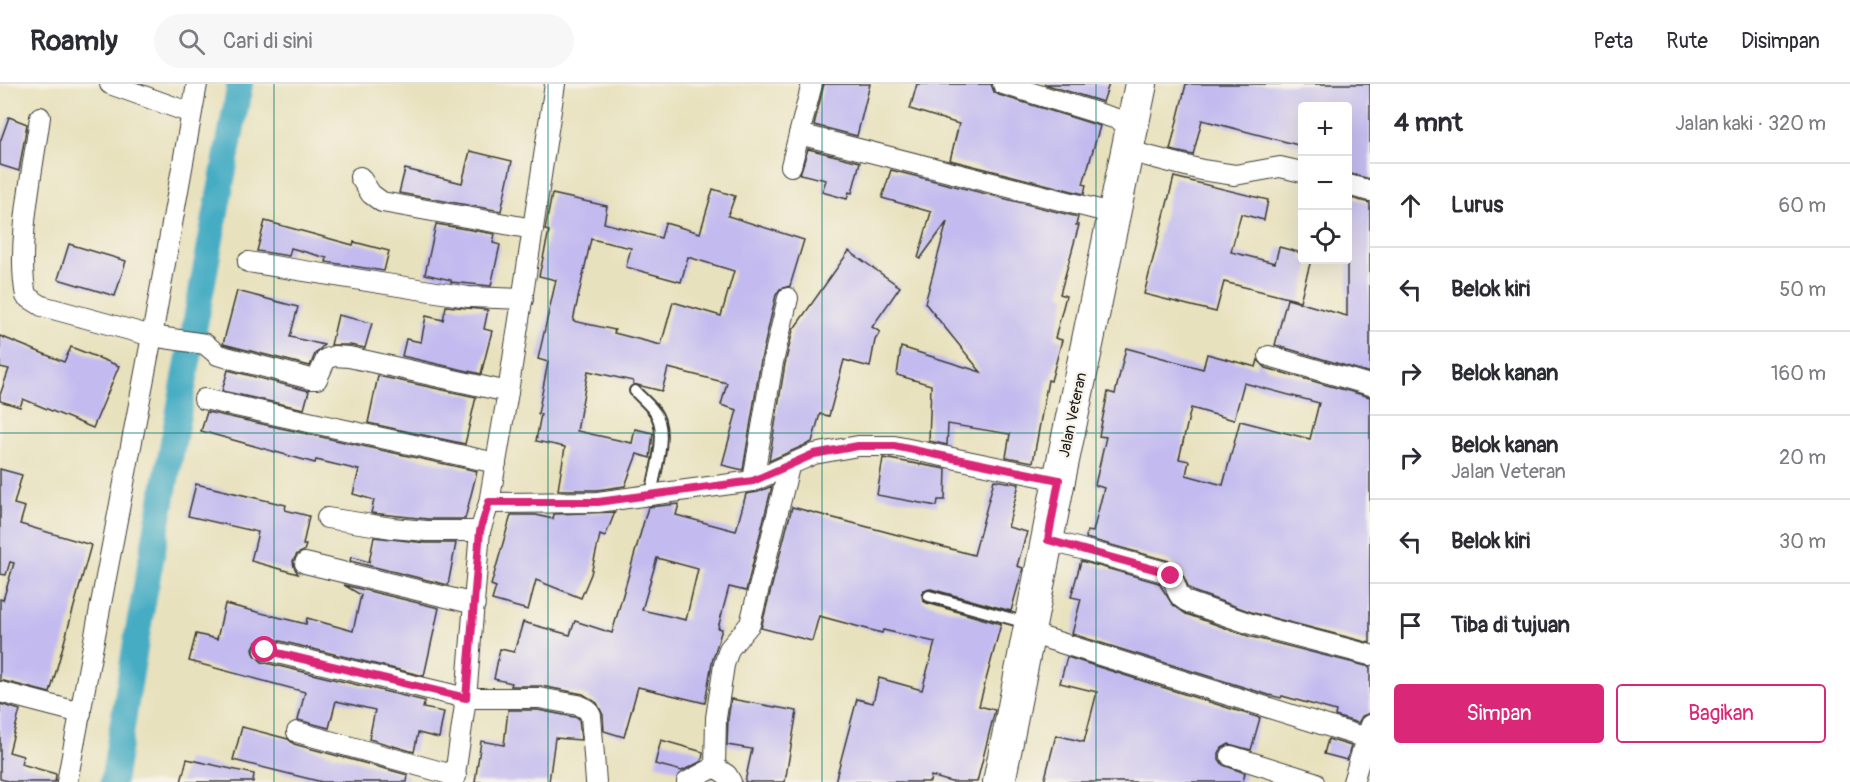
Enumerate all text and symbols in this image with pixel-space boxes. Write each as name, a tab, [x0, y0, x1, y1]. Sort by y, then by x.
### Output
search box	[154, 14, 574, 68]
text: Roamly	[30, 24, 118, 59]
icon: search	[175, 25, 208, 58]
text: Cari di sini	[223, 27, 312, 55]
text: Peta	[1593, 28, 1633, 55]
text: Rute	[1666, 28, 1708, 55]
text: Disimpan	[1741, 28, 1820, 55]
map controls	[1298, 102, 1352, 264]
button: +	[1298, 102, 1352, 156]
text: 4 mnt	[1394, 107, 1463, 139]
text: Jalan kaki · 320 m	[1675, 111, 1826, 136]
button: −	[1298, 156, 1352, 210]
icon: ahead	[1394, 189, 1427, 222]
text: Lurus	[1451, 191, 1503, 219]
text: 60 m	[1779, 193, 1826, 218]
button: locate	[1298, 210, 1352, 264]
icon: left	[1394, 273, 1427, 306]
text: Belok kiri	[1451, 275, 1530, 303]
text: 50 m	[1779, 277, 1826, 302]
icon: right	[1394, 357, 1427, 390]
text: Belok kanan	[1451, 359, 1559, 387]
text: 160 m	[1771, 361, 1826, 386]
street label: Jalan Veteran	[1055, 371, 1091, 459]
text: Belok kanan	[1451, 431, 1559, 459]
icon: right	[1394, 441, 1427, 474]
text: 20 m	[1779, 445, 1826, 470]
text: Jalan Veteran	[1451, 459, 1566, 484]
icon: left	[1394, 525, 1427, 558]
text: Belok kiri	[1451, 527, 1530, 555]
text: 30 m	[1779, 529, 1826, 554]
route end	[1157, 562, 1183, 588]
icon: arrive	[1394, 609, 1427, 642]
text: Tiba di tujuan	[1451, 611, 1570, 639]
route start	[251, 636, 277, 662]
button: Simpan	[1394, 684, 1604, 743]
button: Bagikan	[1616, 684, 1826, 743]

